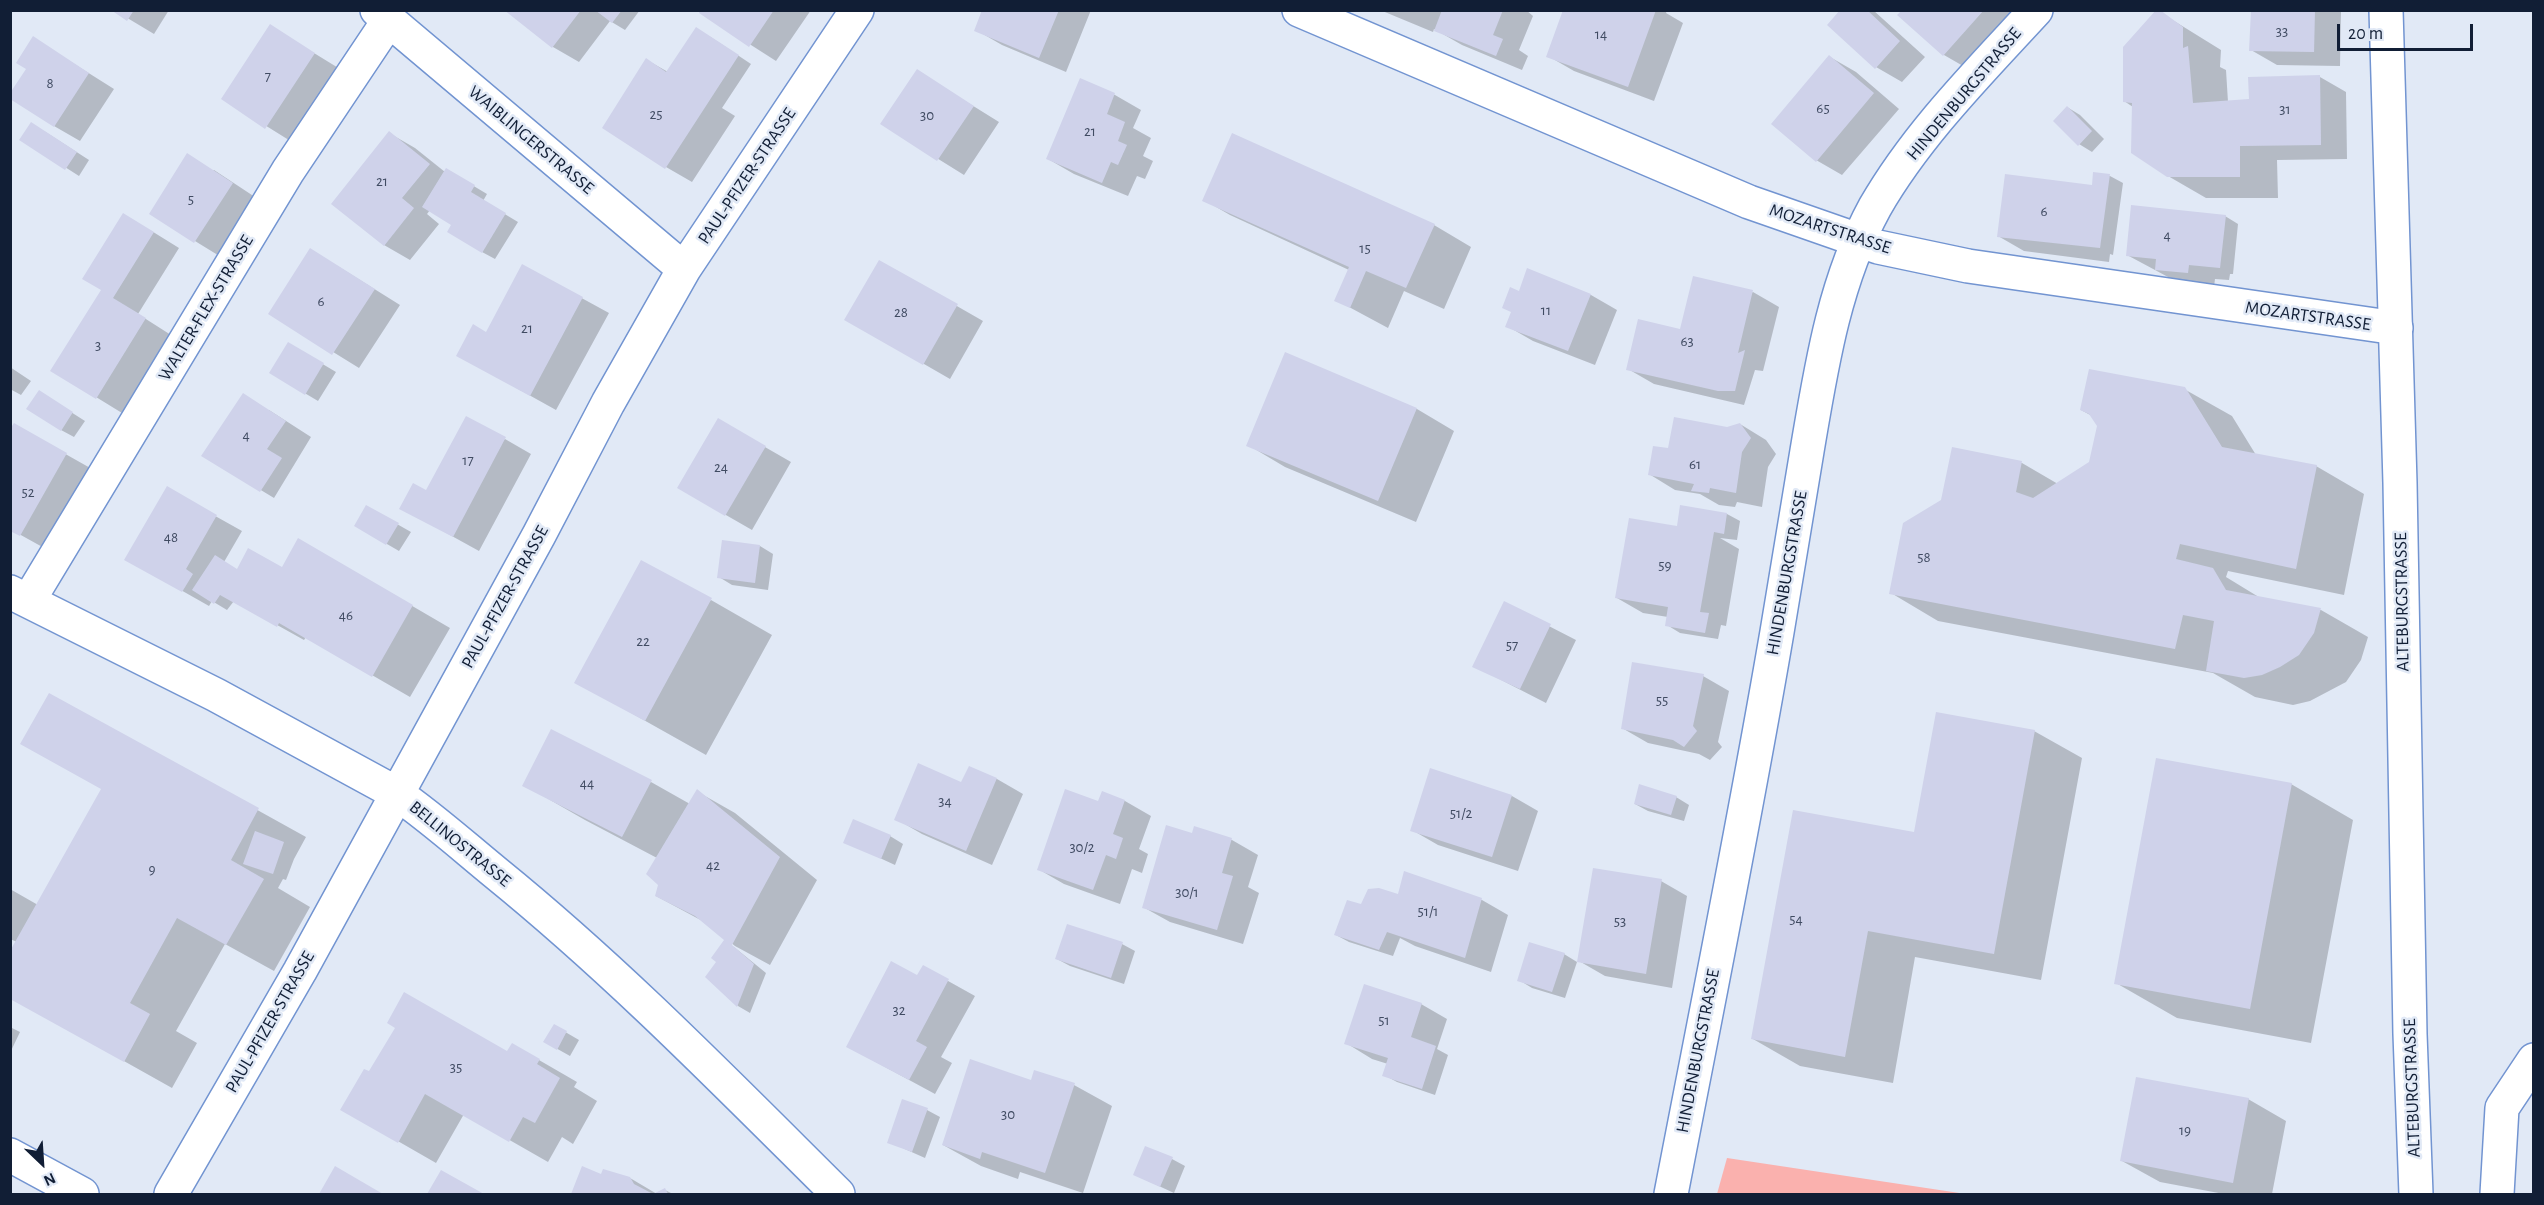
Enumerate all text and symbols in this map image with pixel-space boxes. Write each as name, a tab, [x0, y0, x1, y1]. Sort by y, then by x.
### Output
scale bar	[2340, 12, 2476, 50]
house number: 33	[2276, 22, 2288, 40]
street label: HINDENBURGSTRASSE	[1902, 23, 2026, 165]
house number: 14	[1595, 25, 1607, 43]
text: 20 m	[2348, 25, 2383, 43]
house number: 7	[265, 67, 271, 85]
house number: 8	[46, 74, 54, 92]
street label: WAIBLINGERSTRASSE	[464, 81, 598, 199]
house number: 65	[1816, 99, 1830, 117]
house number: 31	[2279, 100, 2291, 118]
street label: PAUL-PFIZER-STRASSE	[693, 104, 801, 248]
house number: 25	[649, 105, 663, 123]
house number: 30	[920, 106, 934, 124]
house number: 21	[1084, 122, 1096, 140]
house number: 21	[376, 172, 388, 190]
house number: 5	[188, 190, 194, 208]
street label: MOZARTSTRASSE	[1767, 199, 1893, 259]
house number: 6	[2040, 202, 2048, 220]
house number: 4	[2163, 226, 2171, 244]
street label: WALTER-FLEX-STRASSE	[154, 231, 258, 385]
house number: 15	[1359, 239, 1371, 257]
house number: 6	[317, 292, 325, 310]
street label: MOZARTSTRASSE	[2244, 297, 2372, 335]
house number: 11	[1541, 301, 1551, 319]
house number: 28	[894, 303, 908, 321]
house number: 21	[521, 319, 533, 337]
house number: 63	[1680, 332, 1694, 350]
house number: 3	[95, 336, 101, 354]
house number: 4	[242, 426, 250, 444]
house number: 17	[462, 451, 474, 469]
house number: 61	[1689, 455, 1701, 473]
house number: 24	[714, 458, 728, 476]
house number: 52	[21, 483, 35, 501]
street label: HINDENBURGSTRASSE	[1762, 489, 1812, 657]
street label: PAUL-PFIZER-STRASSE	[457, 522, 553, 672]
house number: 48	[164, 528, 178, 546]
street label: ALTEBURGSTRASSE	[2390, 532, 2414, 672]
house number: 58	[1917, 548, 1931, 566]
house number: 59	[1658, 556, 1672, 574]
house number: 46	[339, 606, 353, 624]
house number: 22	[636, 632, 650, 650]
house number: 57	[1506, 636, 1518, 654]
house number: 55	[1656, 691, 1668, 709]
house number: 44	[580, 774, 594, 792]
house number: 34	[938, 792, 952, 810]
street label: BELLINOSTRASSE	[405, 796, 515, 892]
house number: 51/2	[1450, 804, 1472, 822]
house number: 30/2	[1069, 838, 1095, 856]
house number: 42	[706, 856, 720, 874]
house number: 9	[148, 860, 156, 878]
house number: 30/1	[1175, 883, 1199, 901]
house number: 51/1	[1418, 902, 1438, 920]
house number: 54	[1789, 910, 1803, 928]
house number: 53	[1614, 912, 1626, 930]
street label: PAUL-PFIZER-STRASSE	[221, 947, 319, 1097]
street label: HINDENBURGSTRASSE	[1671, 967, 1725, 1135]
house number: 32	[892, 1001, 906, 1019]
house number: 51	[1378, 1011, 1390, 1029]
street label: ALTEBURGSTRASSE	[2399, 1018, 2425, 1158]
house number: 35	[450, 1058, 462, 1076]
house number: 30	[1001, 1105, 1015, 1123]
house number: 19	[2179, 1121, 2191, 1139]
north arrow	[12, 1133, 72, 1193]
text: N	[41, 1170, 58, 1189]

